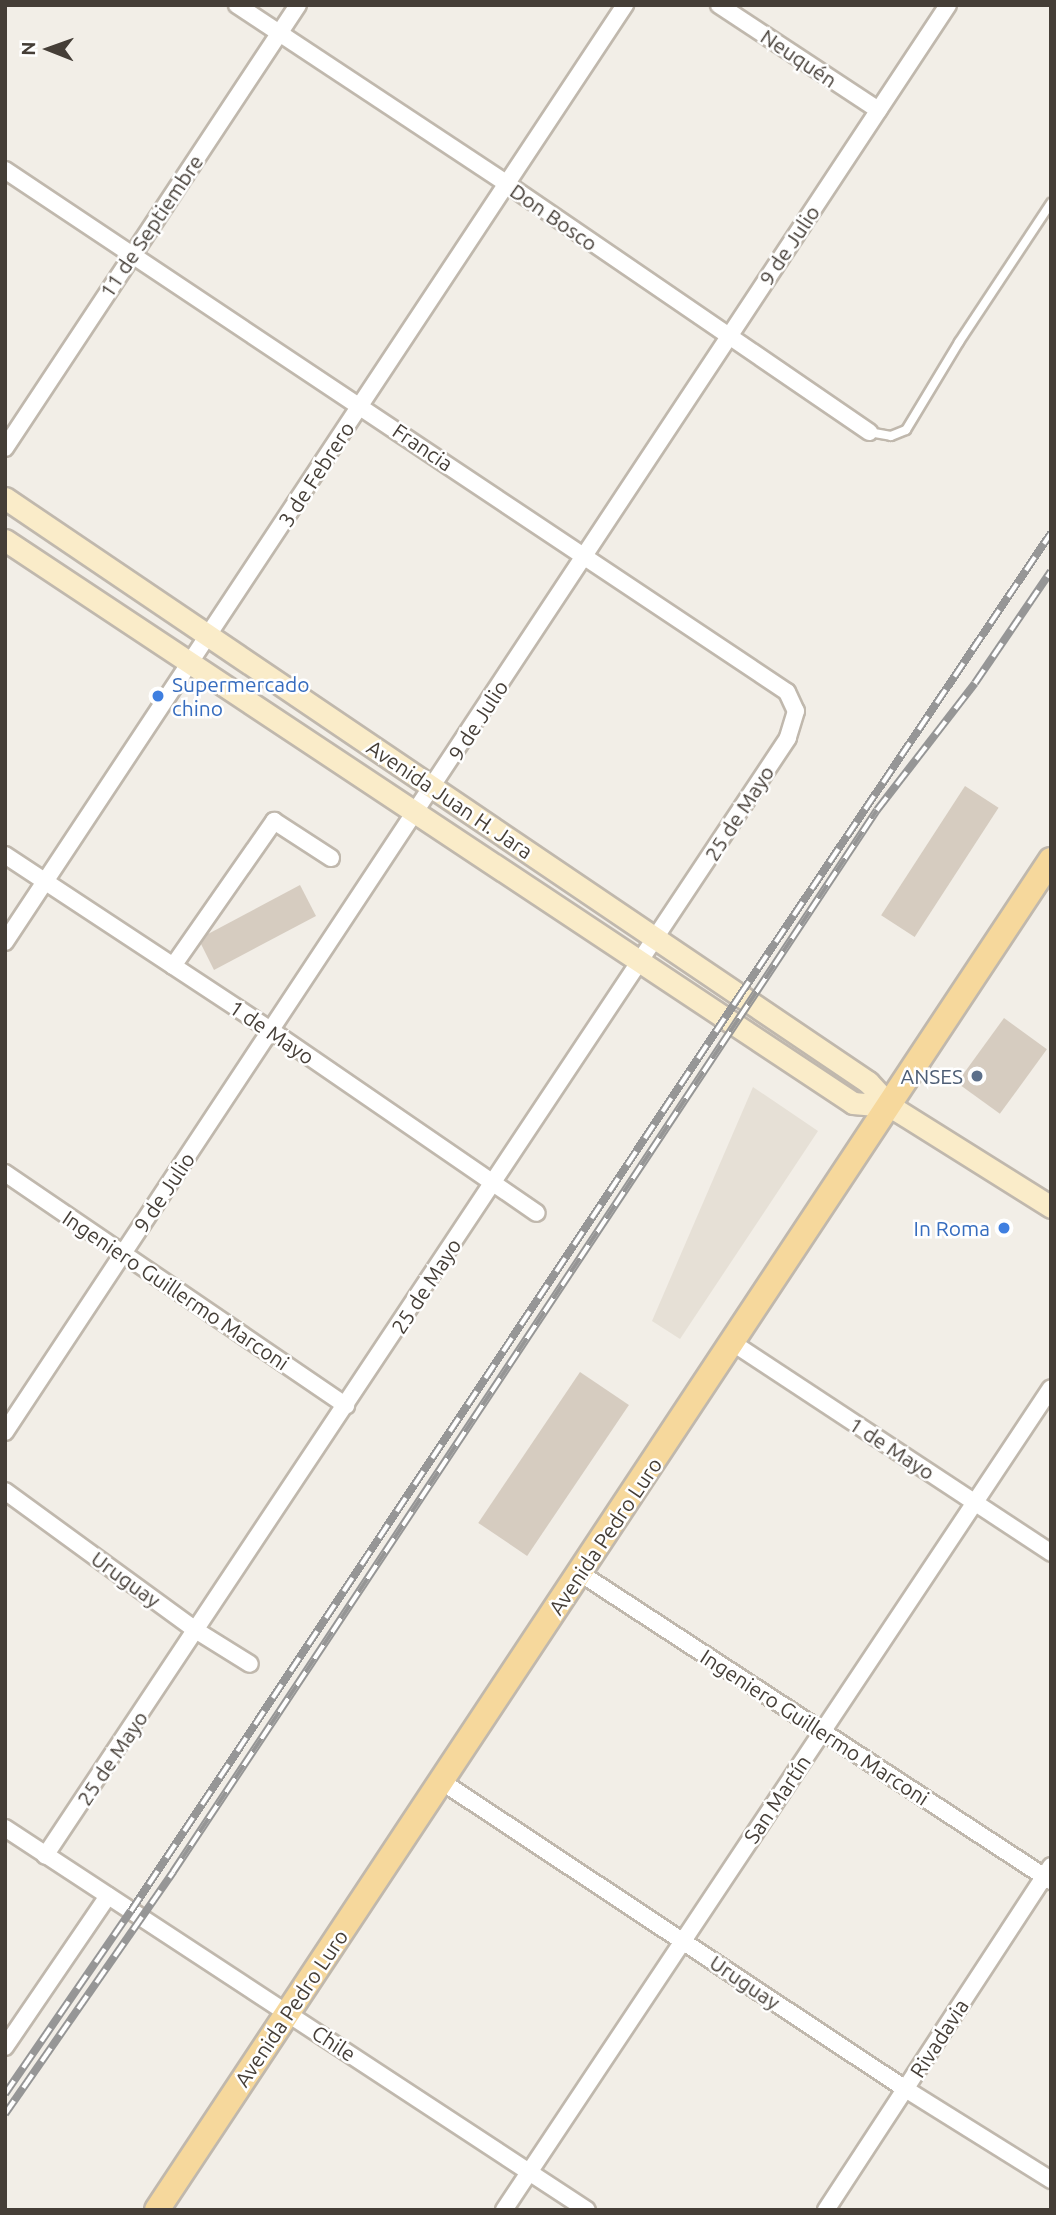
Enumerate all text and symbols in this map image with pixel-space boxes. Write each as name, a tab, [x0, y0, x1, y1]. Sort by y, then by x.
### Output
north arrow	[14, 14, 84, 84]
street label: Neuquén	[756, 23, 842, 93]
text: N	[17, 41, 39, 56]
street label: 11 de Septiembre	[94, 150, 208, 302]
street label: Don Bosco	[506, 178, 602, 256]
street label: 9 de Julio	[753, 200, 825, 290]
street label: 3 de Febrero	[273, 417, 359, 531]
street label: Francia	[388, 418, 458, 476]
place label: Supermercado chino	[172, 671, 310, 721]
street label: 9 de Julio	[443, 675, 513, 765]
marker: Supermercado chino	[150, 688, 166, 704]
street label: Avenida Juan H. Jara	[362, 734, 538, 864]
street label: 25 de Mayo	[699, 761, 779, 865]
street label: 1 de Mayo	[225, 995, 319, 1069]
place label: ANSES	[901, 1063, 963, 1089]
marker: ANSES	[969, 1068, 985, 1084]
street label: 9 de Julio	[128, 1147, 200, 1237]
street label: Ingeniero Guillermo Marconi	[58, 1205, 294, 1375]
place label: In Roma	[914, 1215, 990, 1241]
marker: In Roma	[996, 1220, 1012, 1236]
street label: 25 de Mayo	[386, 1234, 466, 1338]
street label: 1 de Mayo	[845, 1411, 939, 1485]
street label: Avenida Pedro Luro	[543, 1453, 667, 1619]
street label: Uruguay	[87, 1546, 165, 1612]
street label: Ingeniero Guillermo Marconi	[696, 1644, 934, 1810]
street label: 25 de Mayo	[71, 1706, 153, 1810]
street label: San Martín	[738, 1750, 816, 1848]
street label: Avenida Pedro Luro	[229, 1925, 353, 2091]
street label: Uruguay	[705, 1949, 785, 2015]
street label: Rivadavia	[904, 1994, 974, 2082]
street label: Chile	[307, 2020, 361, 2066]

